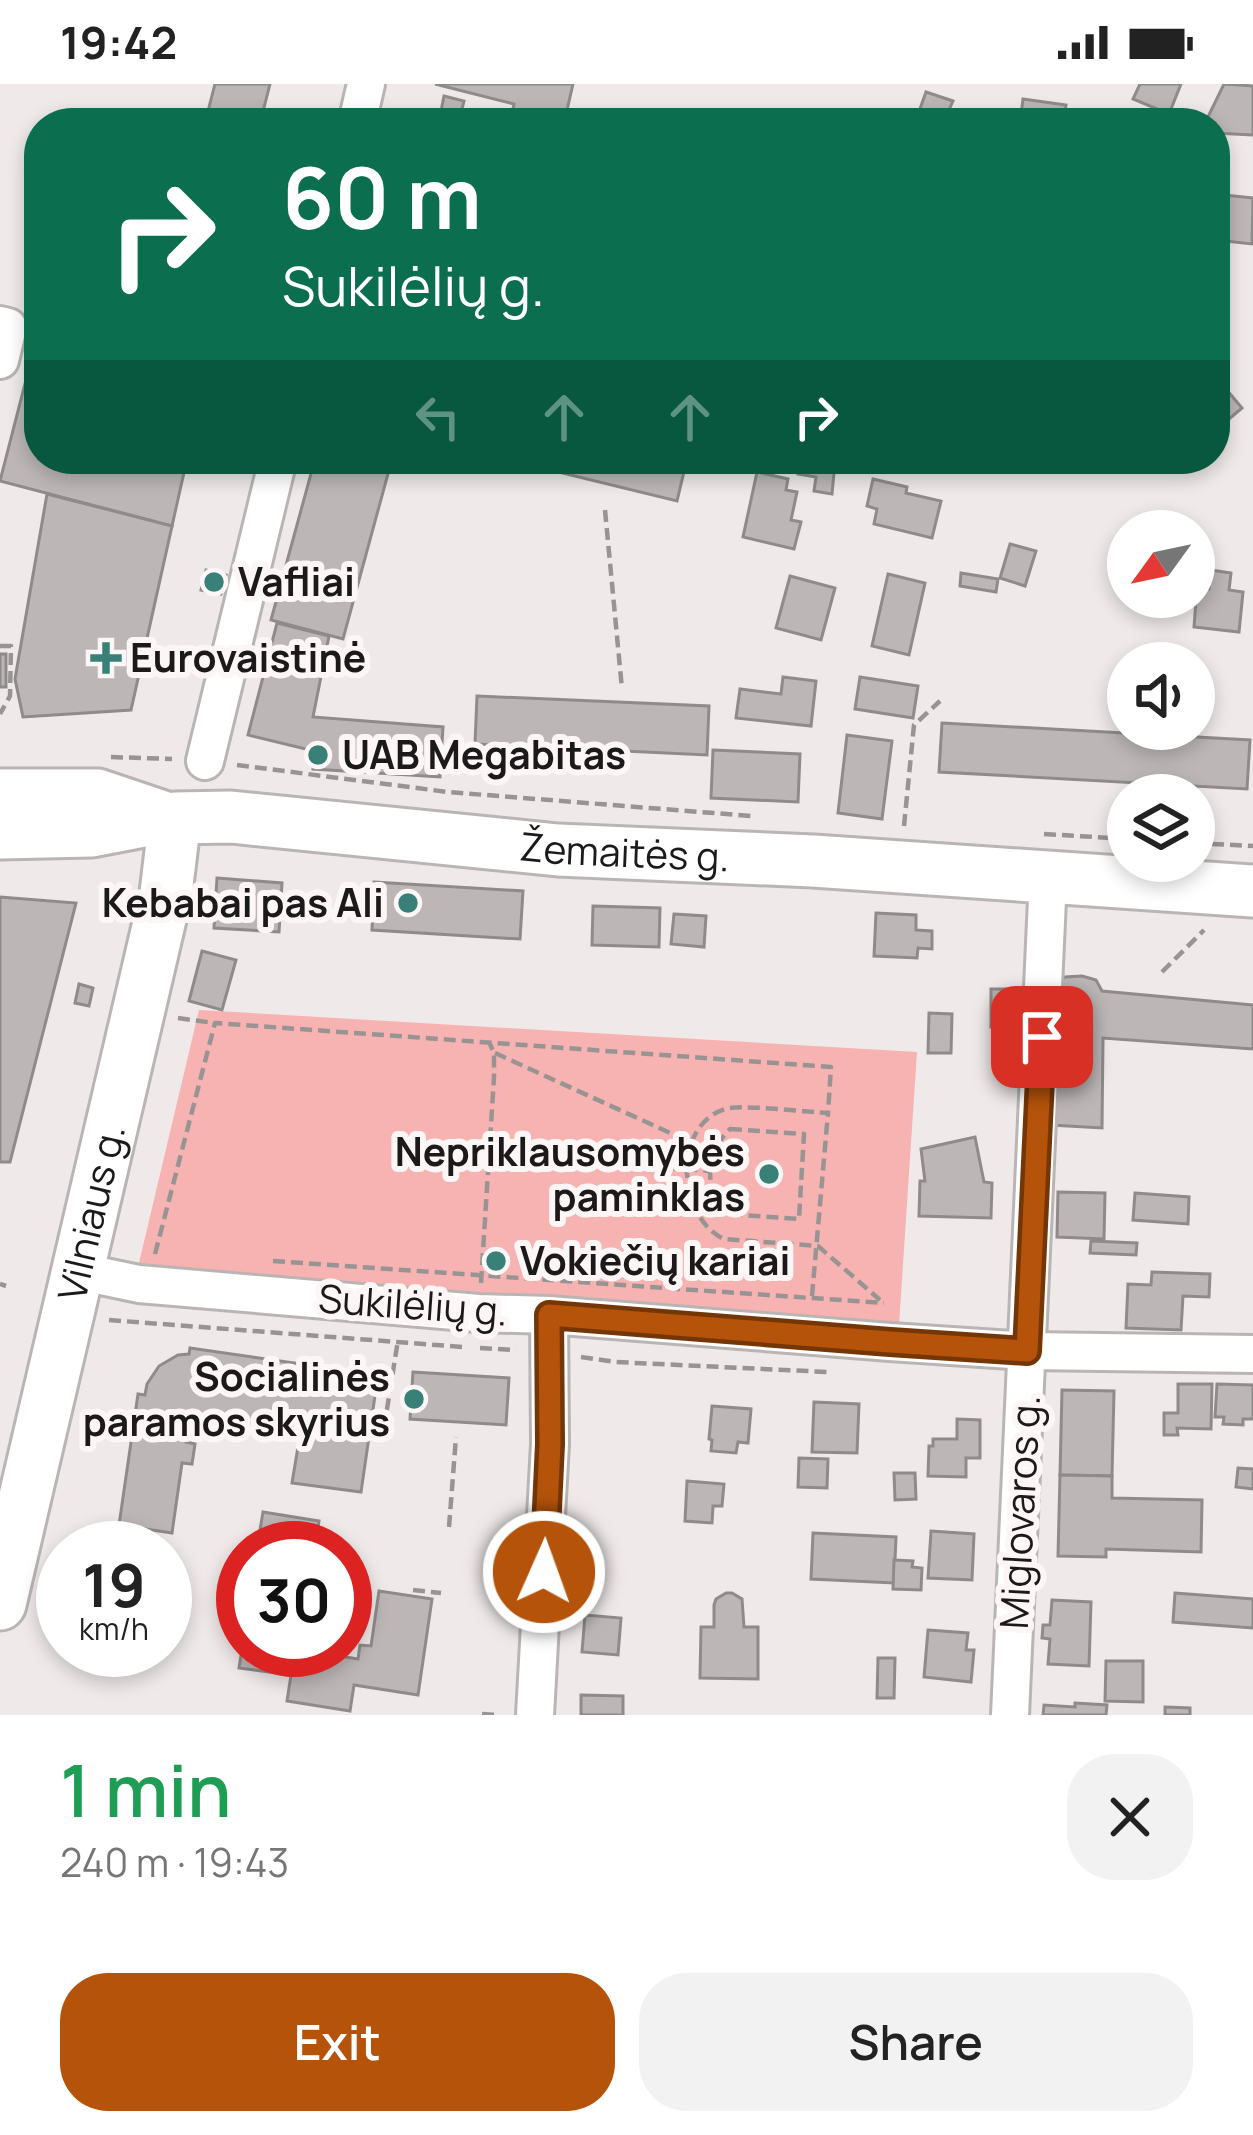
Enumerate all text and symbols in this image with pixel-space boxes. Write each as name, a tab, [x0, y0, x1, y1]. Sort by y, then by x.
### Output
text: 19:42	[60, 11, 177, 73]
text: 60 m	[282, 139, 482, 254]
icon: right	[84, 156, 240, 312]
text: Sukilėlių g.	[282, 248, 545, 322]
icon: left	[405, 384, 471, 450]
icon: ahead	[531, 384, 597, 450]
icon: ahead	[657, 384, 723, 450]
icon: right	[783, 384, 849, 450]
north arrow	[1107, 510, 1215, 618]
map controls	[1107, 510, 1215, 882]
place label: Vafliai	[238, 554, 355, 608]
marker: Vafliai	[201, 569, 227, 595]
place label: Eurovaistinė	[130, 630, 366, 684]
button: sound	[1107, 642, 1215, 750]
marker: Eurovaistinė	[93, 645, 119, 671]
place label: UAB Megabitas	[342, 727, 626, 781]
marker: UAB Megabitas	[305, 742, 331, 768]
button: layers	[1107, 774, 1215, 882]
street label: Žemaitės g.	[517, 818, 731, 883]
place label: Kebabai pas Ali	[102, 875, 384, 929]
marker: Kebabai pas Ali	[395, 890, 421, 916]
pin	[991, 986, 1093, 1088]
icon: arrive	[1009, 1004, 1075, 1070]
street label: Vilniaus g.	[44, 1119, 137, 1306]
place label: Nepriklausomybės paminklas	[395, 1124, 745, 1223]
marker: Nepriklausomybės paminklas	[756, 1161, 782, 1187]
place label: Vokiečių kariai	[520, 1233, 791, 1287]
marker: Vokiečių kariai	[483, 1248, 509, 1274]
street label: Sukilėlių g.	[317, 1270, 510, 1338]
place label: Socialinės paramos skyrius	[83, 1349, 390, 1448]
marker: Socialinės paramos skyrius	[401, 1386, 427, 1412]
street label: Miglovaros g.	[986, 1393, 1052, 1630]
position arrow	[481, 1509, 607, 1635]
speed limit sign: 30	[216, 1521, 372, 1677]
text: 19	[82, 1543, 146, 1625]
text: km/h	[79, 1608, 149, 1649]
text: 1 min	[60, 1740, 232, 1839]
button: close	[1067, 1754, 1193, 1880]
text: 240 m · 19:43	[60, 1835, 289, 1889]
button: Exit	[60, 1973, 615, 2111]
button: Share	[639, 1973, 1193, 2111]

